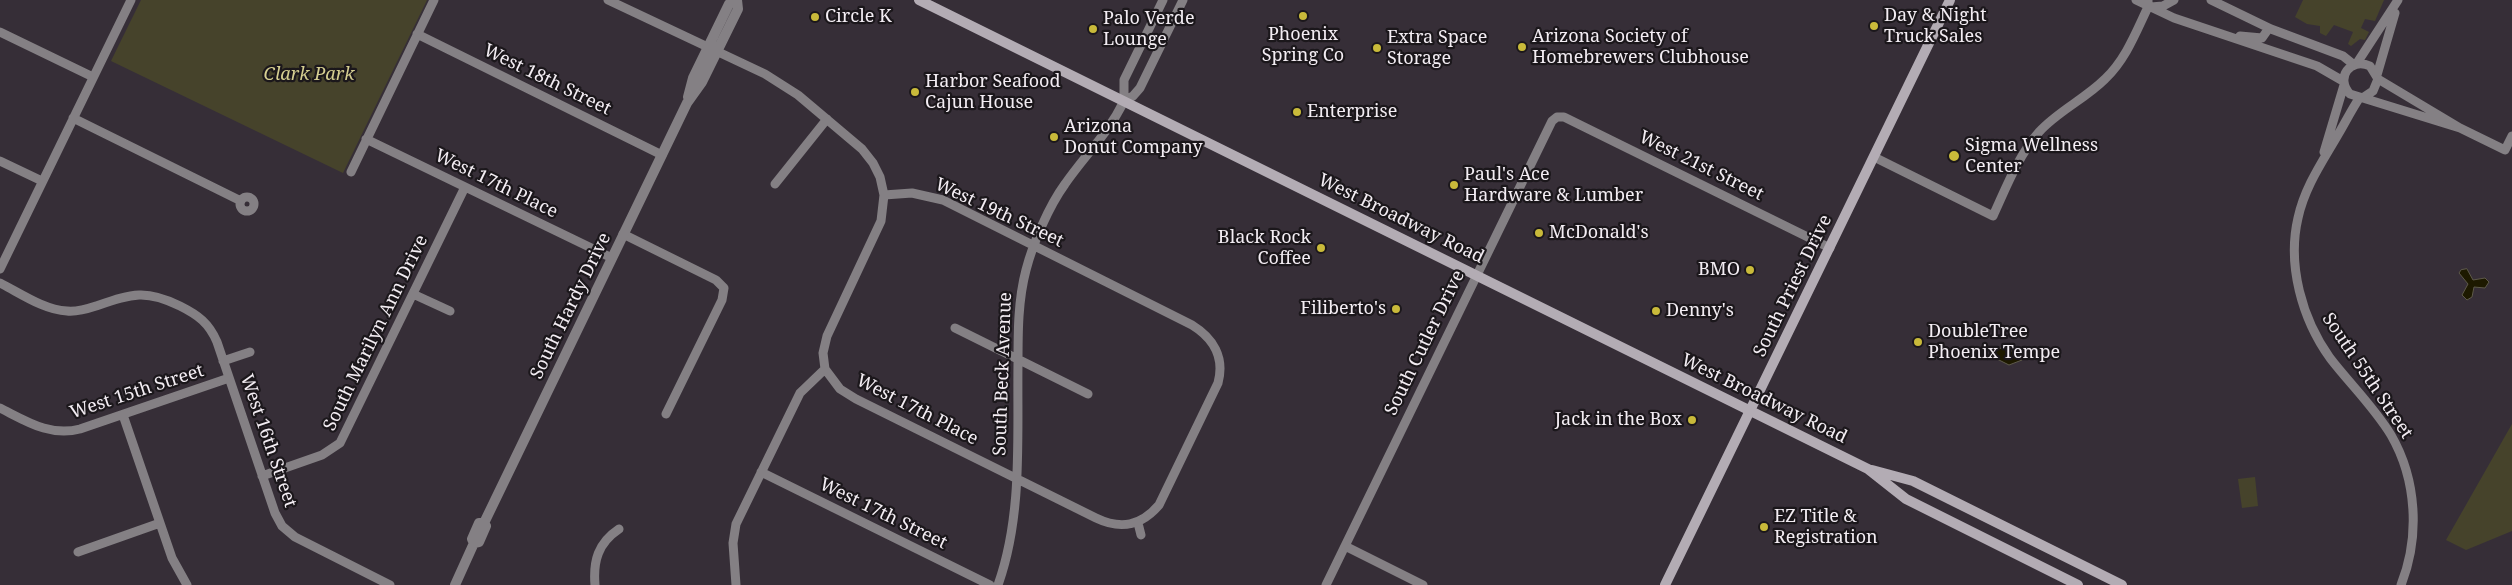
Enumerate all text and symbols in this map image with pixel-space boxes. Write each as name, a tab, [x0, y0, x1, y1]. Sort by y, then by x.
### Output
place label: Day & Night Truck Sales	[1884, 5, 1987, 48]
place label: Circle K	[825, 6, 892, 28]
place label: Palo Verde Lounge	[1103, 8, 1195, 50]
marker: Phoenix Spring Co	[1297, 10, 1309, 22]
marker: Circle K	[809, 11, 821, 23]
marker: Day & Night Truck Sales	[1868, 20, 1880, 32]
marker: Palo Verde Lounge	[1087, 23, 1099, 35]
place label: Phoenix Spring Co	[1262, 24, 1344, 66]
place label: Arizona Society of Homebrewers Clubhouse	[1532, 26, 1749, 68]
place label: Extra Space Storage	[1387, 27, 1487, 70]
street label: West 18th Street	[480, 40, 614, 120]
marker: Arizona Society of Homebrewers Clubhouse	[1516, 41, 1528, 53]
marker: Extra Space Storage	[1371, 42, 1383, 54]
park label: Clark Park	[264, 64, 354, 86]
place label: Harbor Seafood Cajun House	[925, 71, 1061, 114]
marker: Harbor Seafood Cajun House	[909, 86, 921, 98]
place label: Enterprise	[1307, 101, 1397, 123]
marker: Enterprise	[1291, 106, 1303, 118]
place label: Arizona Donut Company	[1064, 116, 1203, 158]
street label: West 21st Street	[1635, 126, 1767, 206]
marker: Arizona Donut Company	[1048, 131, 1060, 143]
place label: Sigma Wellness Center	[1965, 135, 2098, 178]
street label: West 17th Place	[431, 145, 561, 223]
marker: Sigma Wellness Center	[1947, 149, 1961, 163]
place label: Paul's Ace Hardware & Lumber	[1464, 164, 1643, 206]
street label: West Broadway Road	[1315, 169, 1487, 269]
street label: West 19th Street	[931, 174, 1067, 252]
marker: Paul's Ace Hardware & Lumber	[1448, 179, 1460, 191]
street label: South Priest Drive	[1749, 211, 1837, 361]
place label: McDonald's	[1549, 222, 1649, 244]
place label: Black Rock Coffee	[1218, 227, 1311, 270]
marker: McDonald's	[1533, 227, 1545, 239]
street label: South Hardy Drive	[526, 229, 616, 383]
street label: South Marilyn Ann Drive	[319, 232, 433, 434]
marker: Black Rock Coffee	[1315, 242, 1327, 254]
place label: BMO	[1698, 259, 1740, 281]
marker: BMO	[1744, 264, 1756, 276]
street label: South Cutler Drive	[1381, 267, 1469, 419]
street label: South Beck Avenue	[989, 292, 1017, 456]
place label: Filiberto's	[1300, 298, 1386, 320]
place label: Denny's	[1666, 300, 1734, 322]
marker: Filiberto's	[1390, 303, 1402, 315]
marker: Denny's	[1650, 305, 1662, 317]
street label: South 55th Street	[2317, 309, 2417, 443]
place label: DoubleTree Phoenix Tempe	[1928, 321, 2060, 364]
marker: DoubleTree Phoenix Tempe	[1912, 336, 1924, 348]
street label: West Broadway Road	[1678, 349, 1850, 449]
street label: West 15th Street	[67, 360, 207, 424]
street label: West 17th Place	[852, 370, 982, 450]
street label: West 16th Street	[235, 372, 301, 510]
place label: Jack in the Box	[1555, 409, 1682, 431]
marker: Jack in the Box	[1686, 414, 1698, 426]
street label: West 17th Street	[816, 474, 950, 554]
place label: EZ Title & Registration	[1774, 506, 1878, 548]
marker: EZ Title & Registration	[1758, 521, 1770, 533]

